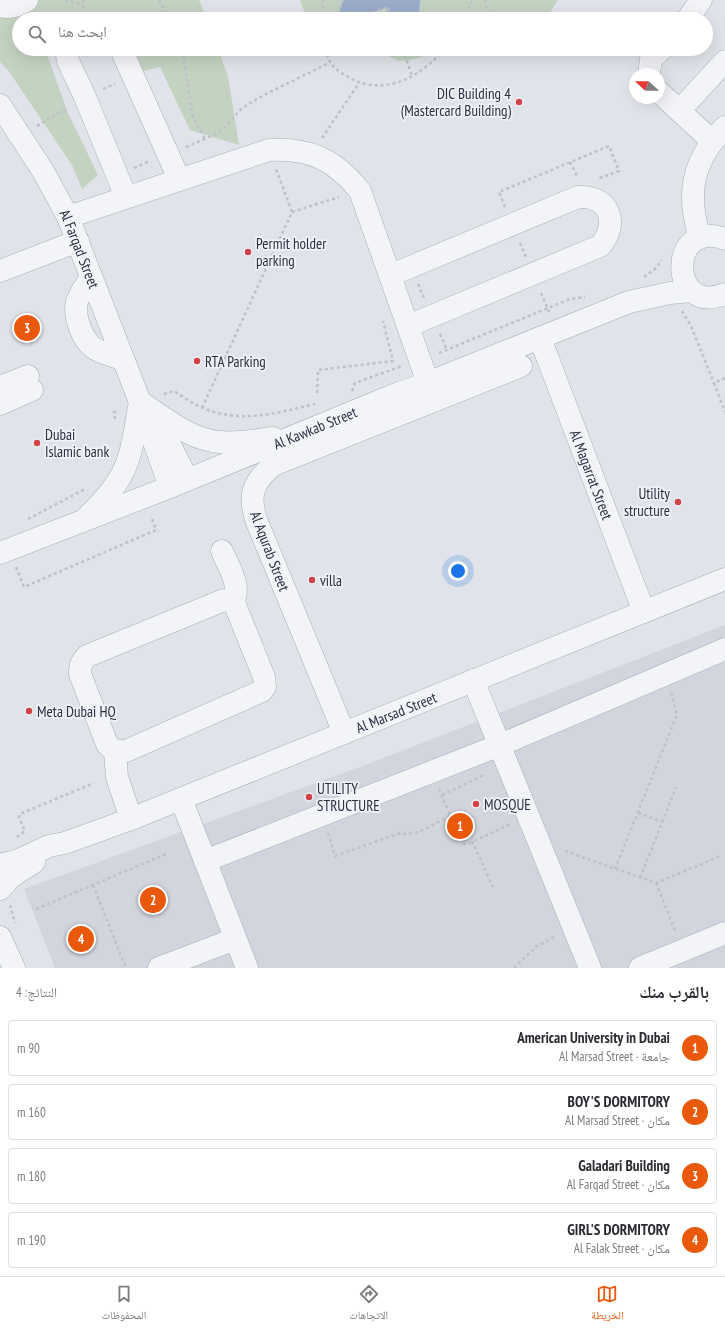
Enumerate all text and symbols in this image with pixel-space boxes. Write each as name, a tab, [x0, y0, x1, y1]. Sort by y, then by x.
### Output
search box	[12, 12, 713, 56]
text: ابحث هنا	[58, 22, 107, 41]
icon: search	[26, 23, 48, 45]
north arrow	[629, 68, 665, 104]
place label: DIC Building 4 (Mastercard Building)	[401, 84, 511, 120]
marker: DIC Building 4 (Mastercard Building)	[514, 97, 524, 107]
street label: Al Farqad Street	[56, 206, 104, 291]
place label: Permit holder parking	[256, 234, 327, 270]
marker: Permit holder parking	[243, 247, 253, 257]
pin: 3	[14, 313, 40, 343]
place label: RTA Parking	[205, 352, 266, 371]
marker: RTA Parking	[192, 356, 202, 366]
street label: Al Kawkab Street	[270, 402, 359, 453]
place label: Dubai Islamic bank	[45, 425, 109, 461]
street label: Al Magarrat Street	[566, 427, 617, 522]
marker: Dubai Islamic bank	[32, 438, 42, 448]
place label: Utility structure	[624, 484, 670, 520]
marker: Utility structure	[673, 497, 683, 507]
street label: Al Aqurab Street	[246, 508, 294, 594]
your location	[448, 561, 468, 581]
place label: villa	[320, 571, 342, 590]
marker: villa	[307, 575, 317, 585]
street label: Al Marsad Street	[353, 687, 439, 737]
place label: Meta Dubai HQ	[37, 702, 116, 721]
marker: Meta Dubai HQ	[24, 706, 34, 716]
place label: UTILITY STRUCTURE	[317, 779, 380, 815]
marker: UTILITY STRUCTURE	[304, 792, 314, 802]
place label: MOSQUE	[484, 795, 531, 814]
marker: MOSQUE	[471, 799, 481, 809]
pin: 1	[447, 811, 473, 841]
pin: 2	[140, 885, 166, 915]
pin: 4	[68, 924, 94, 954]
text: بالقرب منك	[639, 981, 709, 1003]
text: النتائج: 4	[16, 984, 57, 1001]
text: American University in Dubai	[517, 1028, 670, 1047]
text: 90 m	[17, 1040, 40, 1057]
text: 1	[692, 1040, 698, 1057]
text: جامعة · Al Marsad Street	[559, 1048, 670, 1065]
text: BOY'S DORMITORY	[568, 1092, 670, 1111]
text: 160 m	[17, 1104, 46, 1121]
text: 2	[692, 1104, 698, 1121]
text: مكان · Al Marsad Street	[565, 1112, 670, 1129]
text: Galadari Building	[578, 1156, 670, 1175]
text: 180 m	[17, 1168, 46, 1185]
text: 3	[692, 1168, 698, 1185]
text: مكان · Al Farqad Street	[567, 1176, 670, 1193]
text: GIRL'S DORMITORY	[567, 1220, 670, 1239]
text: 190 m	[17, 1232, 46, 1249]
text: 4	[692, 1232, 698, 1249]
text: مكان · Al Falak Street	[574, 1240, 670, 1257]
tab: المحفوظات	[101, 1283, 146, 1326]
tab: الاتجاهات	[349, 1283, 388, 1326]
tab: الخريطة	[591, 1283, 624, 1326]

